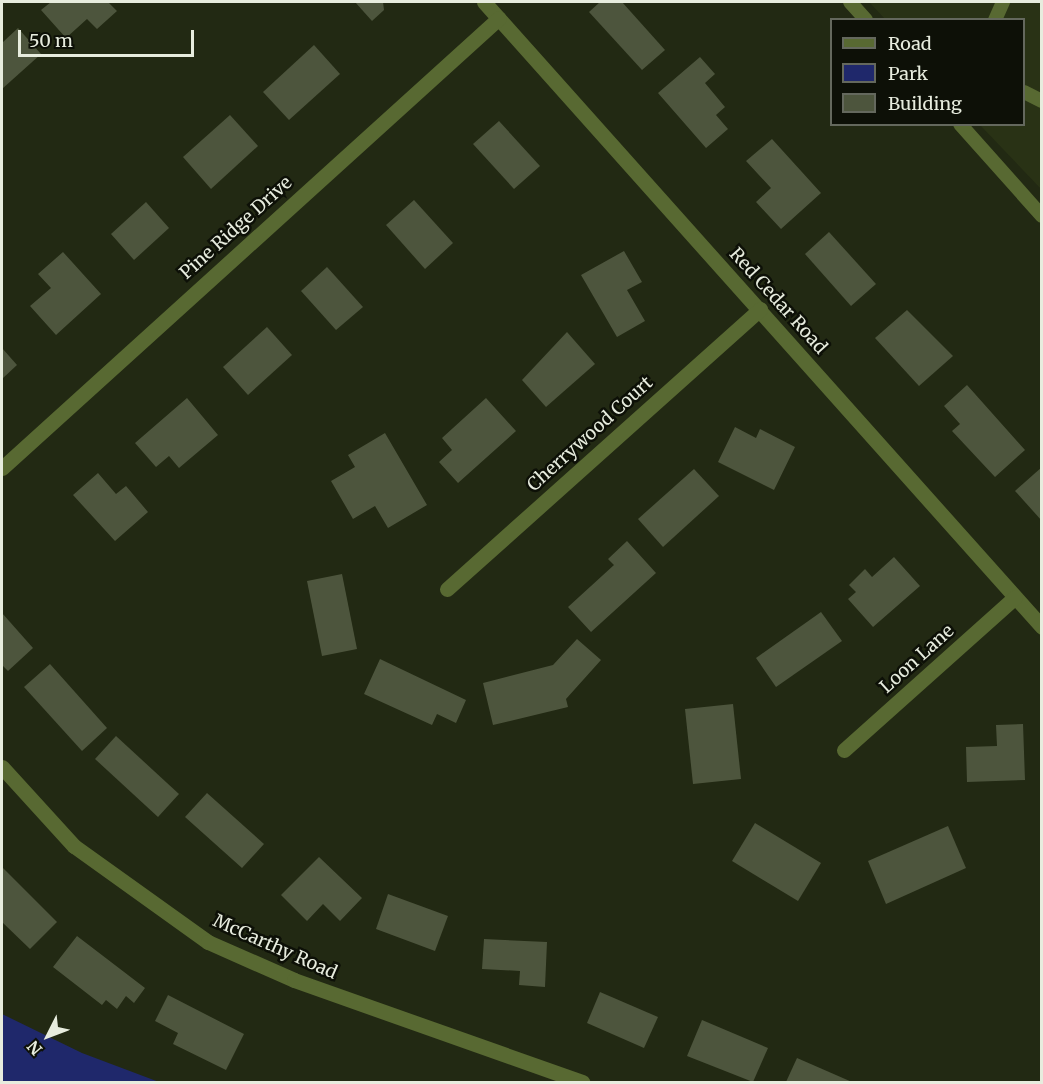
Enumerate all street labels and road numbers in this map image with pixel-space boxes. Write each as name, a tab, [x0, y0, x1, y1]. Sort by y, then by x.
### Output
street label: Pine Ridge Drive	[176, 172, 296, 284]
street label: Red Cedar Road	[725, 244, 831, 358]
street label: Cherrywood Court	[523, 372, 657, 496]
street label: Loon Lane	[876, 620, 958, 698]
street label: McCarthy Road	[210, 910, 340, 984]

